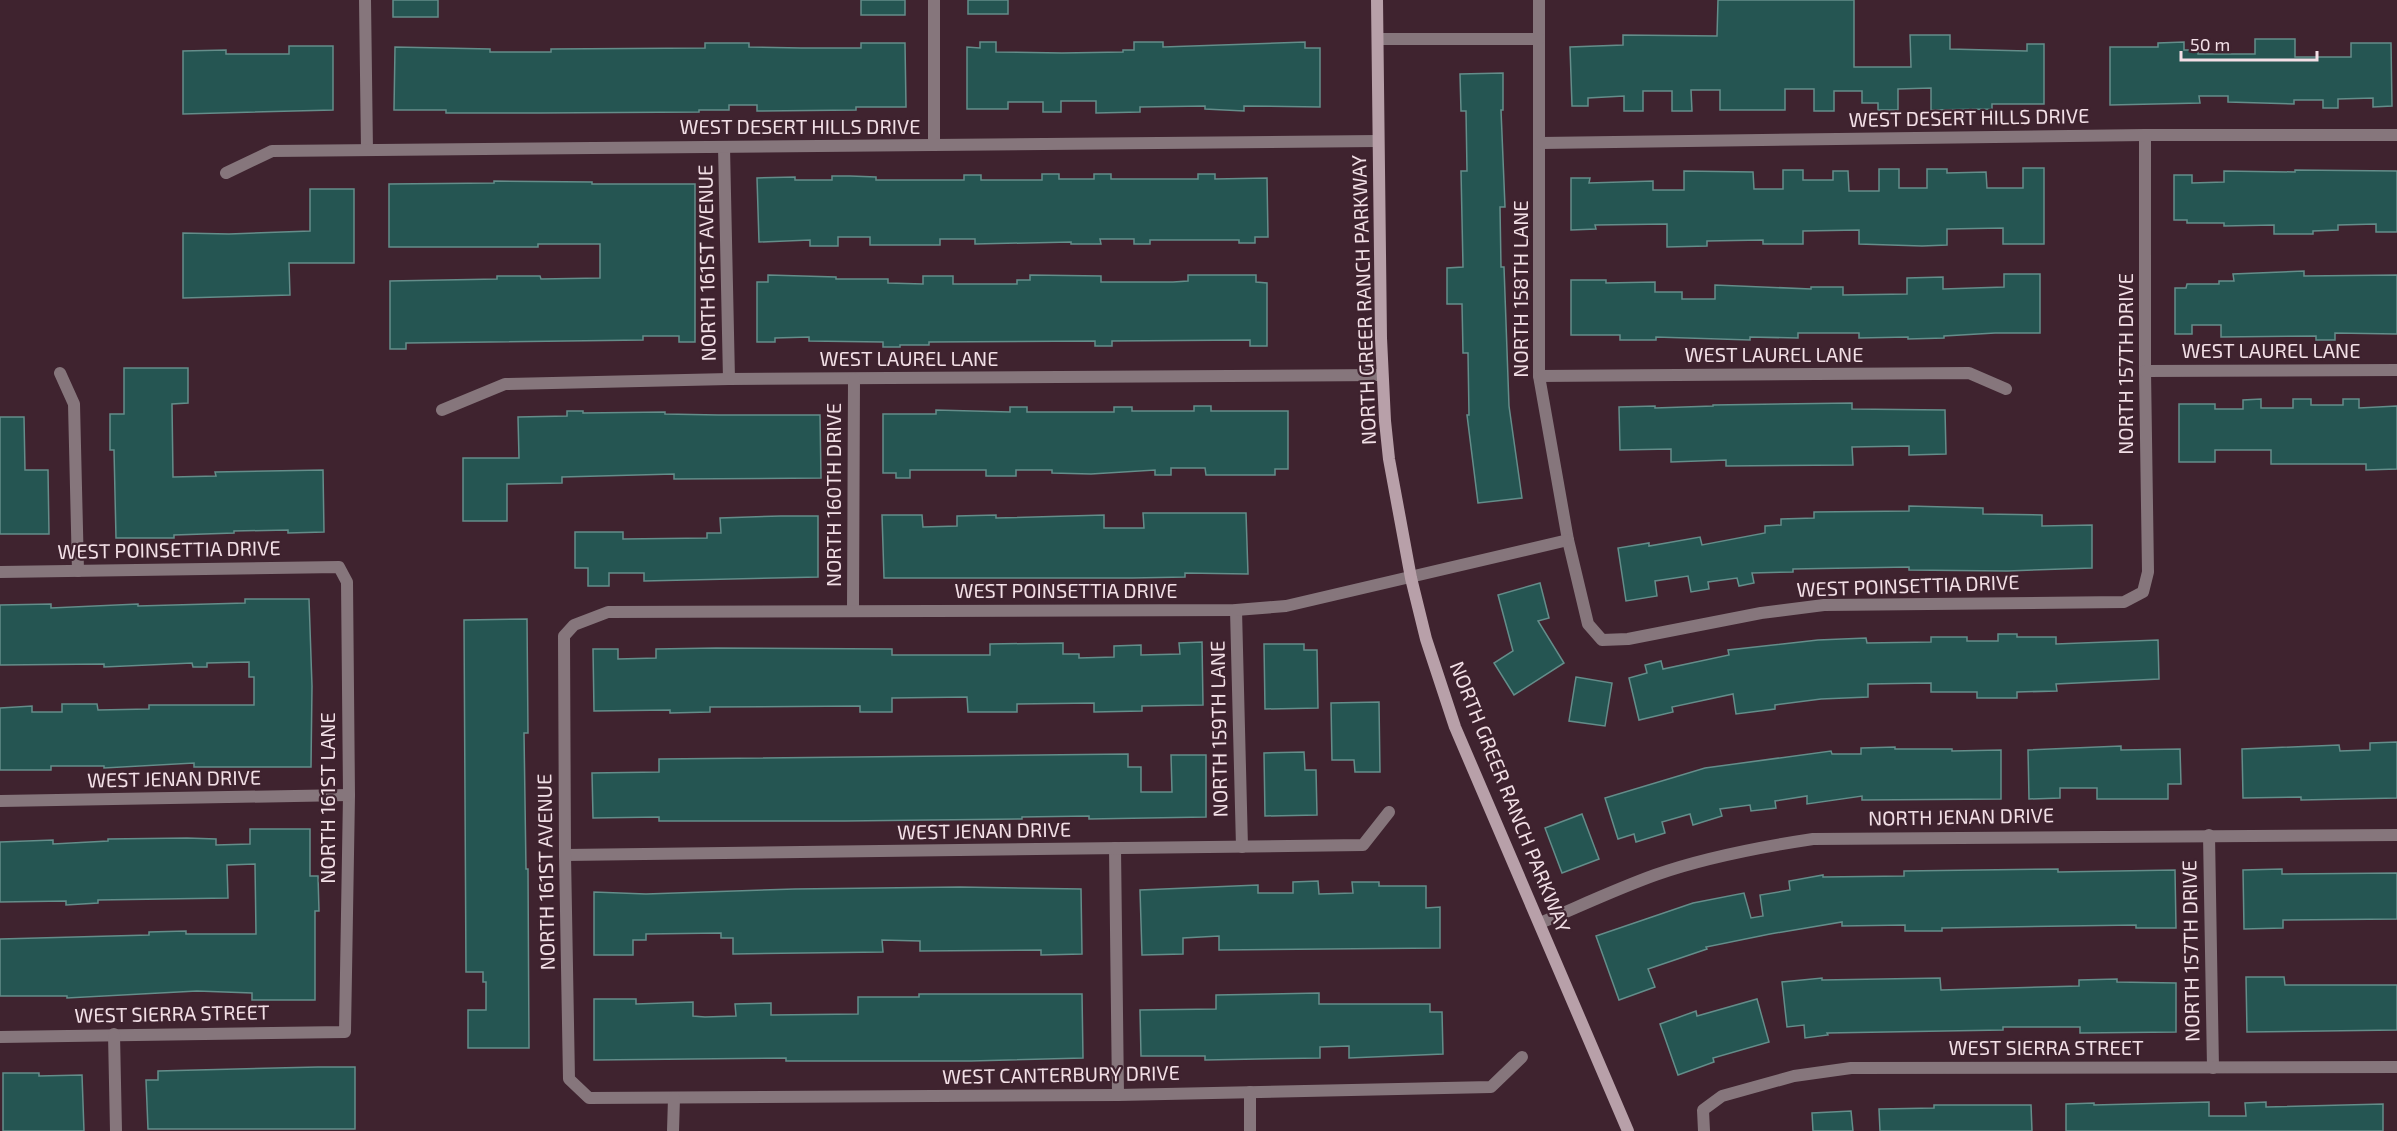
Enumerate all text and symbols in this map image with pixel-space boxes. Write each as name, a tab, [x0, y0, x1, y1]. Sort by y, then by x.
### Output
scale bar	[2181, 24, 2318, 62]
text: 50 m	[2190, 33, 2230, 55]
street label: WEST DESERT HILLS DRIVE	[1848, 103, 2090, 131]
street label: WEST DESERT HILLS DRIVE	[680, 114, 920, 138]
street label: NORTH GREER RANCH PARKWAY	[1346, 154, 1380, 446]
street label: NORTH 161ST AVENUE	[692, 165, 720, 361]
street label: NORTH 158TH LANE	[1508, 200, 1532, 378]
street label: NORTH 157TH DRIVE	[2113, 273, 2137, 455]
street label: WEST LAUREL LANE	[2182, 338, 2360, 362]
street label: WEST LAUREL LANE	[1685, 342, 1863, 366]
street label: WEST LAUREL LANE	[820, 346, 998, 370]
street label: NORTH 160TH DRIVE	[821, 403, 845, 587]
street label: WEST POINSETTIA DRIVE	[57, 535, 281, 563]
street label: WEST POINSETTIA DRIVE	[1796, 569, 2020, 601]
street label: WEST POINSETTIA DRIVE	[954, 578, 1178, 602]
street label: NORTH 159TH LANE	[1204, 641, 1232, 818]
street label: NORTH GREER RANCH PARKWAY	[1445, 658, 1577, 936]
street label: NORTH 161ST LANE	[315, 712, 339, 884]
street label: WEST JENAN DRIVE	[87, 764, 261, 792]
street label: NORTH 161ST AVENUE	[531, 774, 559, 970]
street label: NORTH JENAN DRIVE	[1868, 802, 2054, 830]
street label: WEST JENAN DRIVE	[897, 816, 1071, 844]
street label: NORTH 157TH DRIVE	[2176, 860, 2204, 1042]
street label: WEST SIERRA STREET	[74, 999, 270, 1027]
street label: WEST SIERRA STREET	[1948, 1035, 2144, 1059]
street label: WEST CANTERBURY DRIVE	[942, 1060, 1180, 1088]

